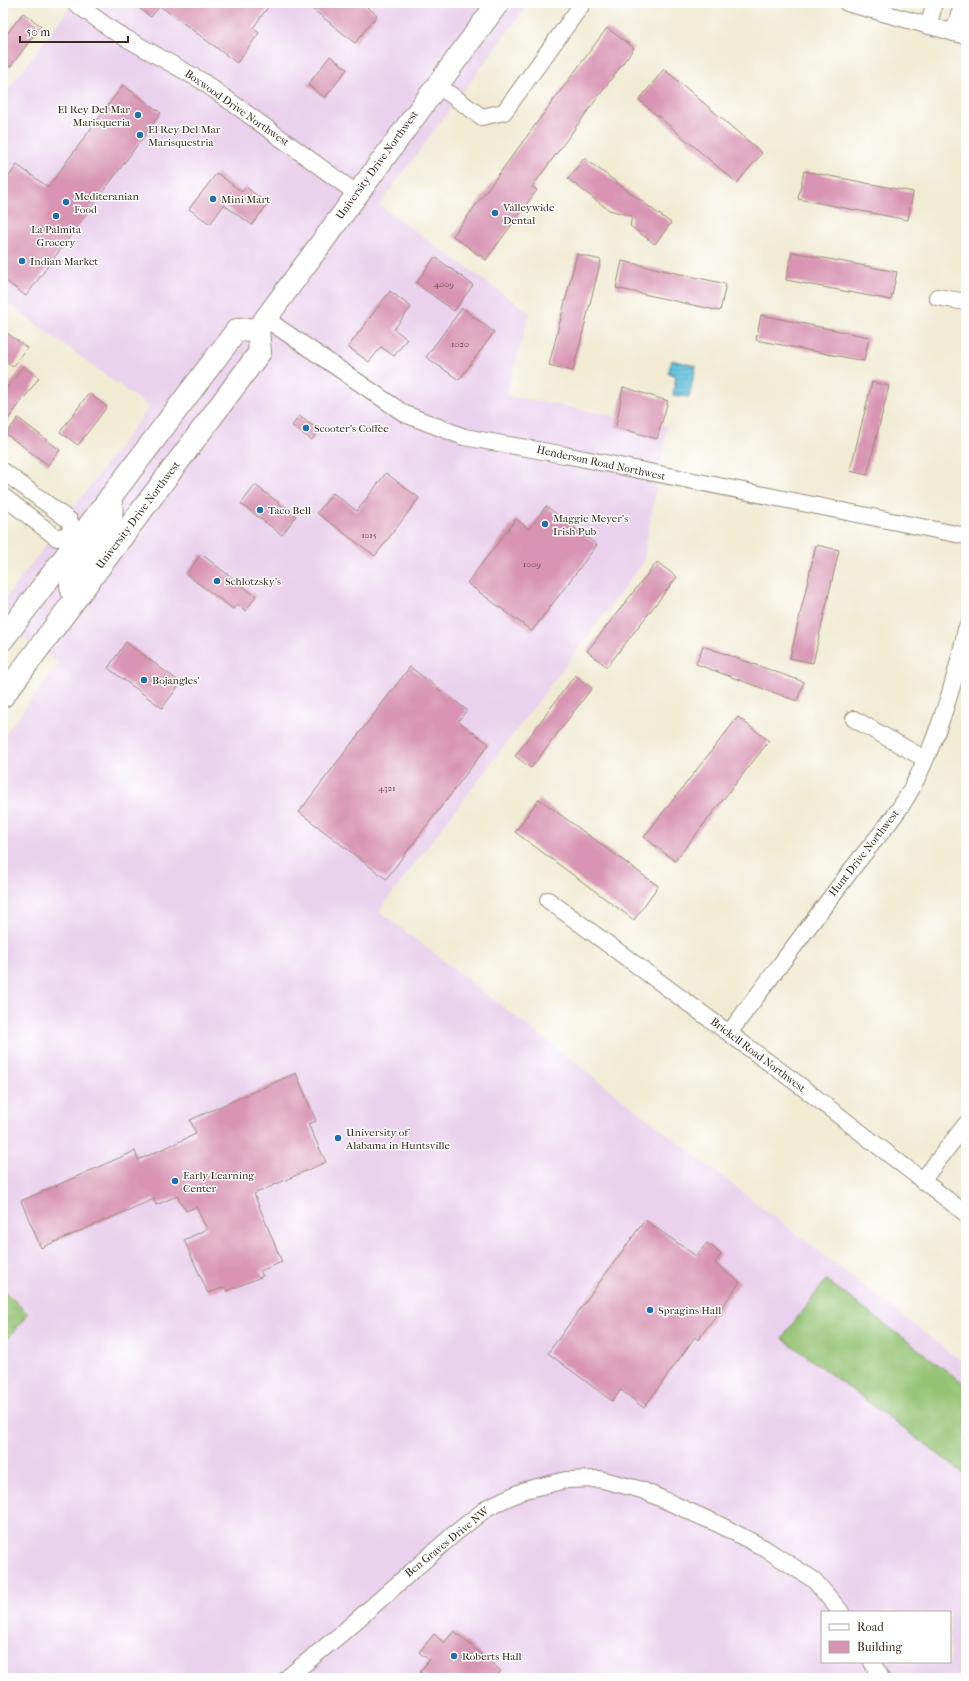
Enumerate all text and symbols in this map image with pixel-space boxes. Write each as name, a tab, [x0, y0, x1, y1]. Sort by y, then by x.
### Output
scale bar	[20, 18, 128, 44]
text: 50 m	[26, 25, 50, 39]
street label: Boxwood Drive Northwest	[182, 67, 292, 149]
place label: El Rey Del Mar Marisqueria	[58, 103, 131, 129]
street label: University Drive Northwest	[333, 108, 421, 222]
marker: El Rey Del Mar Marisqueria	[133, 110, 143, 120]
place label: El Rey Del Mar Marisquestria	[148, 123, 221, 149]
marker: El Rey Del Mar Marisquestria	[135, 130, 145, 140]
place label: Mediteranian Food	[74, 190, 139, 216]
place label: Mini Mart	[221, 193, 270, 206]
marker: Mini Mart	[208, 194, 218, 204]
marker: Mediteranian Food	[61, 197, 71, 207]
place label: Valleywide Dental	[502, 201, 555, 227]
marker: Valleywide Dental	[490, 208, 500, 218]
marker: La Palmita Grocery	[51, 211, 61, 221]
place label: La Palmita Grocery	[31, 223, 82, 249]
place label: Indian Market	[30, 255, 98, 268]
marker: Indian Market	[17, 256, 27, 266]
house number: 4009	[434, 279, 454, 289]
house number: 1020	[451, 339, 469, 349]
place label: Scooter's Coffee	[314, 422, 389, 435]
marker: Scooter's Coffee	[301, 423, 311, 433]
street label: Henderson Road Northwest	[535, 443, 667, 483]
street label: University Drive Northwest	[93, 458, 183, 571]
place label: Taco Bell	[268, 504, 311, 517]
marker: Taco Bell	[255, 505, 265, 515]
place label: Maggie Meyer's Irish Pub	[553, 512, 628, 538]
marker: Maggie Meyer's Irish Pub	[540, 519, 550, 529]
house number: 1015	[361, 530, 377, 540]
house number: 1009	[523, 559, 541, 569]
place label: Schlotzsky's	[225, 575, 281, 588]
marker: Schlotzsky's	[212, 576, 222, 586]
place label: Bojangles'	[152, 674, 200, 687]
marker: Bojangles'	[139, 675, 149, 685]
house number: 4321	[379, 783, 395, 793]
street label: Hunt Drive Northwest	[826, 807, 902, 899]
street label: Brickell Road Northwest	[708, 1015, 808, 1095]
place label: University of Alabama in Huntsville	[345, 1126, 451, 1152]
marker: University of Alabama in Huntsville	[333, 1133, 343, 1143]
place label: Early Learning Center	[183, 1169, 254, 1195]
marker: Early Learning Center	[170, 1176, 180, 1186]
place label: Spragins Hall	[658, 1304, 721, 1317]
marker: Spragins Hall	[645, 1305, 655, 1315]
street label: Ben Graves Drive NW	[402, 1503, 493, 1580]
legend	[821, 1611, 951, 1663]
text: Road	[857, 1620, 884, 1634]
text: Building	[857, 1640, 902, 1654]
place label: Roberts Hall	[462, 1650, 522, 1663]
marker: Roberts Hall	[449, 1651, 459, 1661]

